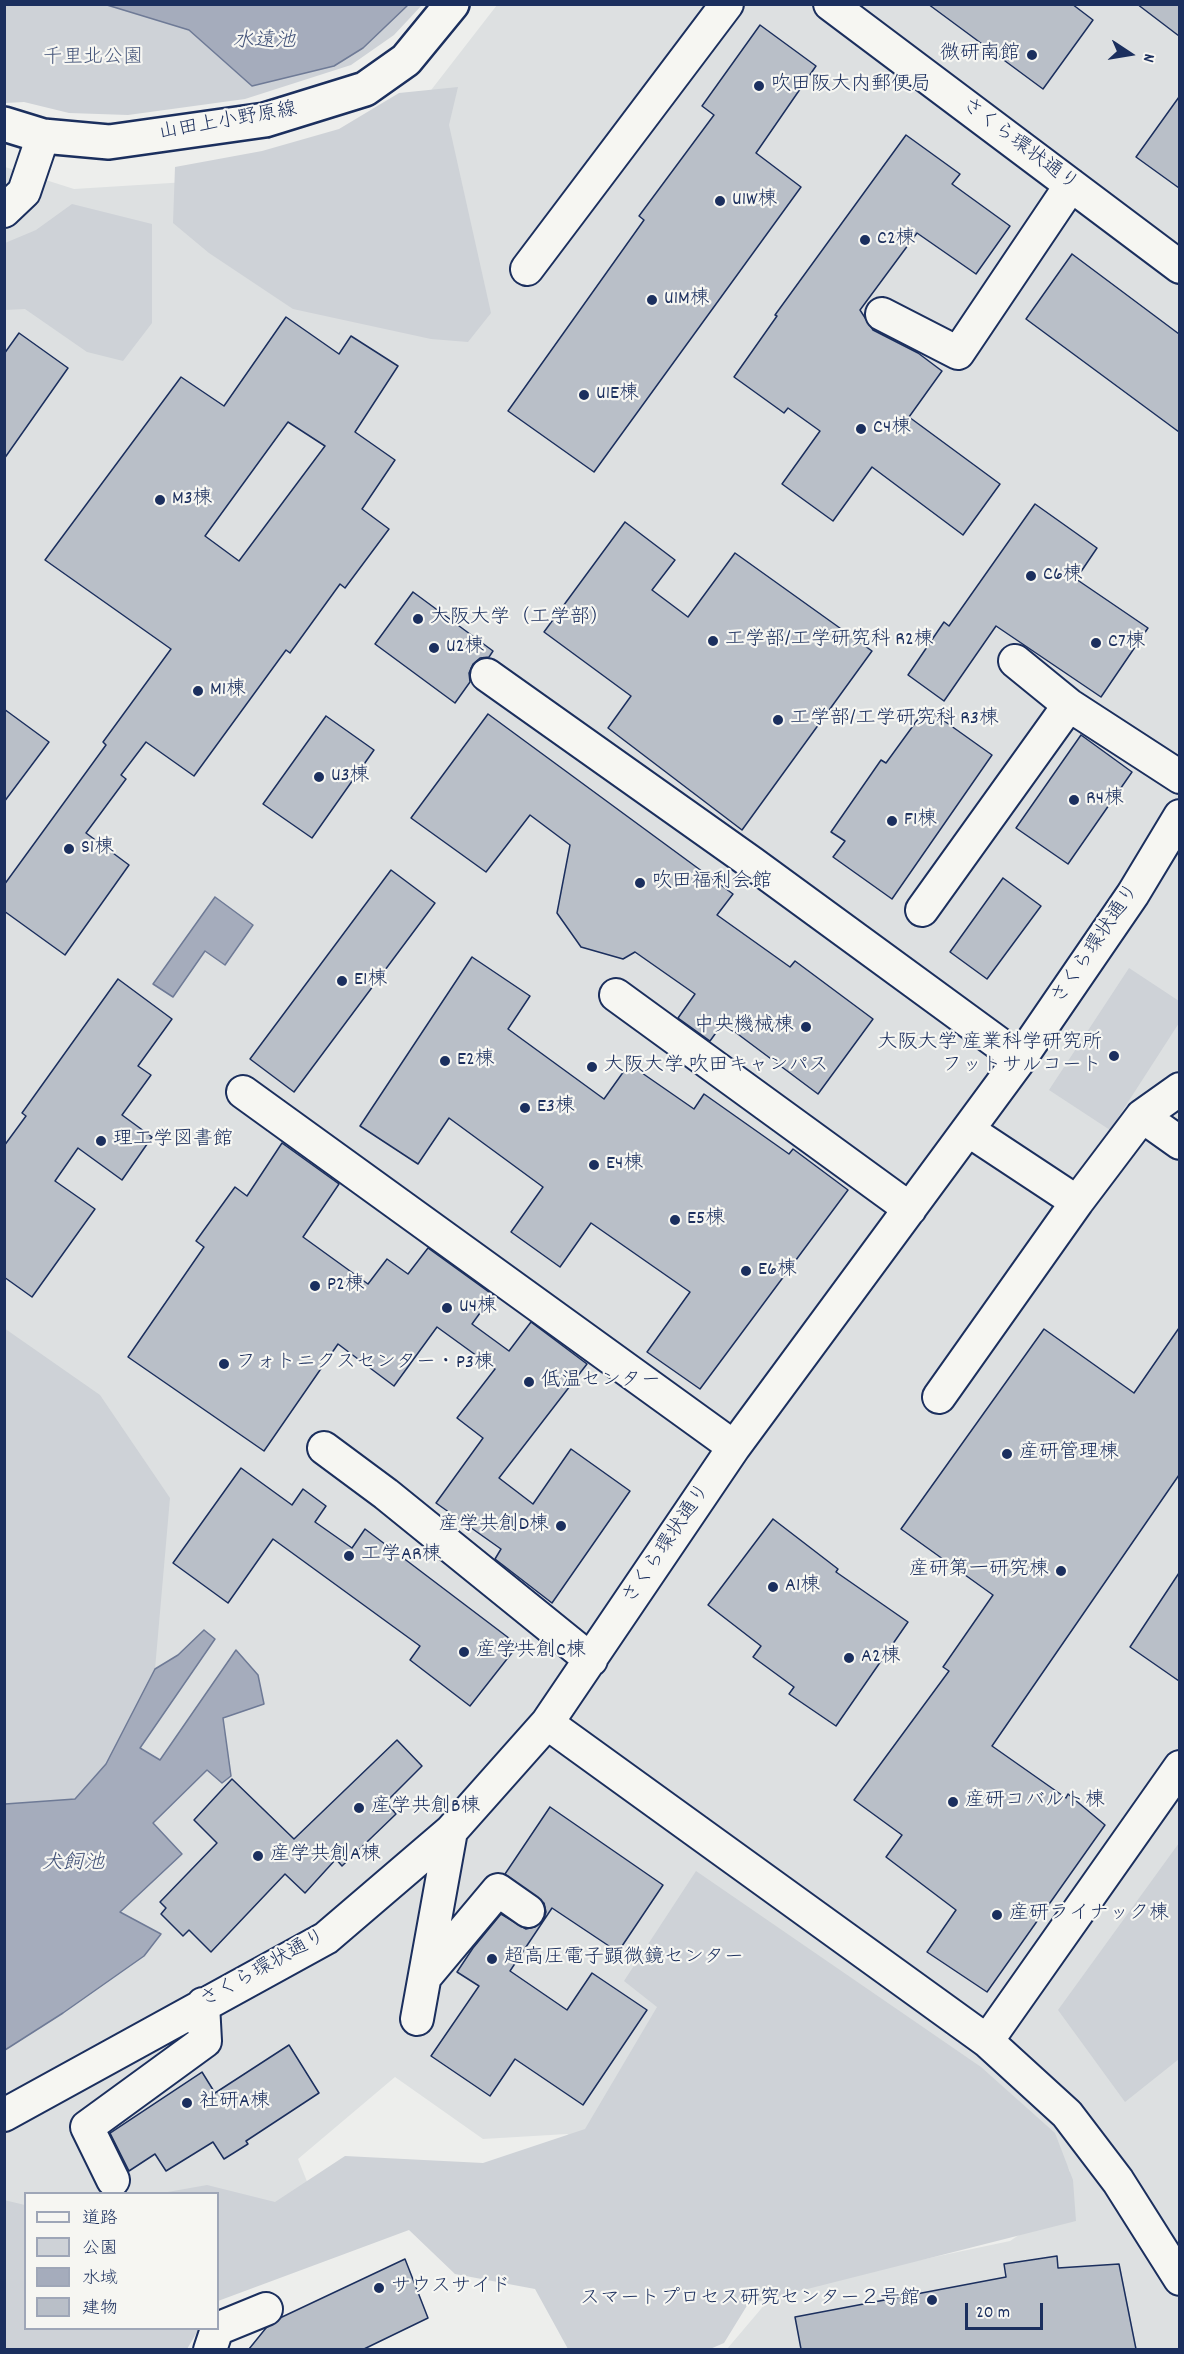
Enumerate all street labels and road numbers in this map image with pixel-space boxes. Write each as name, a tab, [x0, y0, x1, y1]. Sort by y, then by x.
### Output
street label: さくら環状通り	[956, 94, 1082, 198]
street label: 山田上小野原線	[157, 99, 299, 147]
street label: さくら環状通り	[1048, 880, 1146, 1010]
street label: さくら環状通り	[619, 1480, 717, 1610]
street label: さくら環状通り	[197, 1926, 331, 2014]

